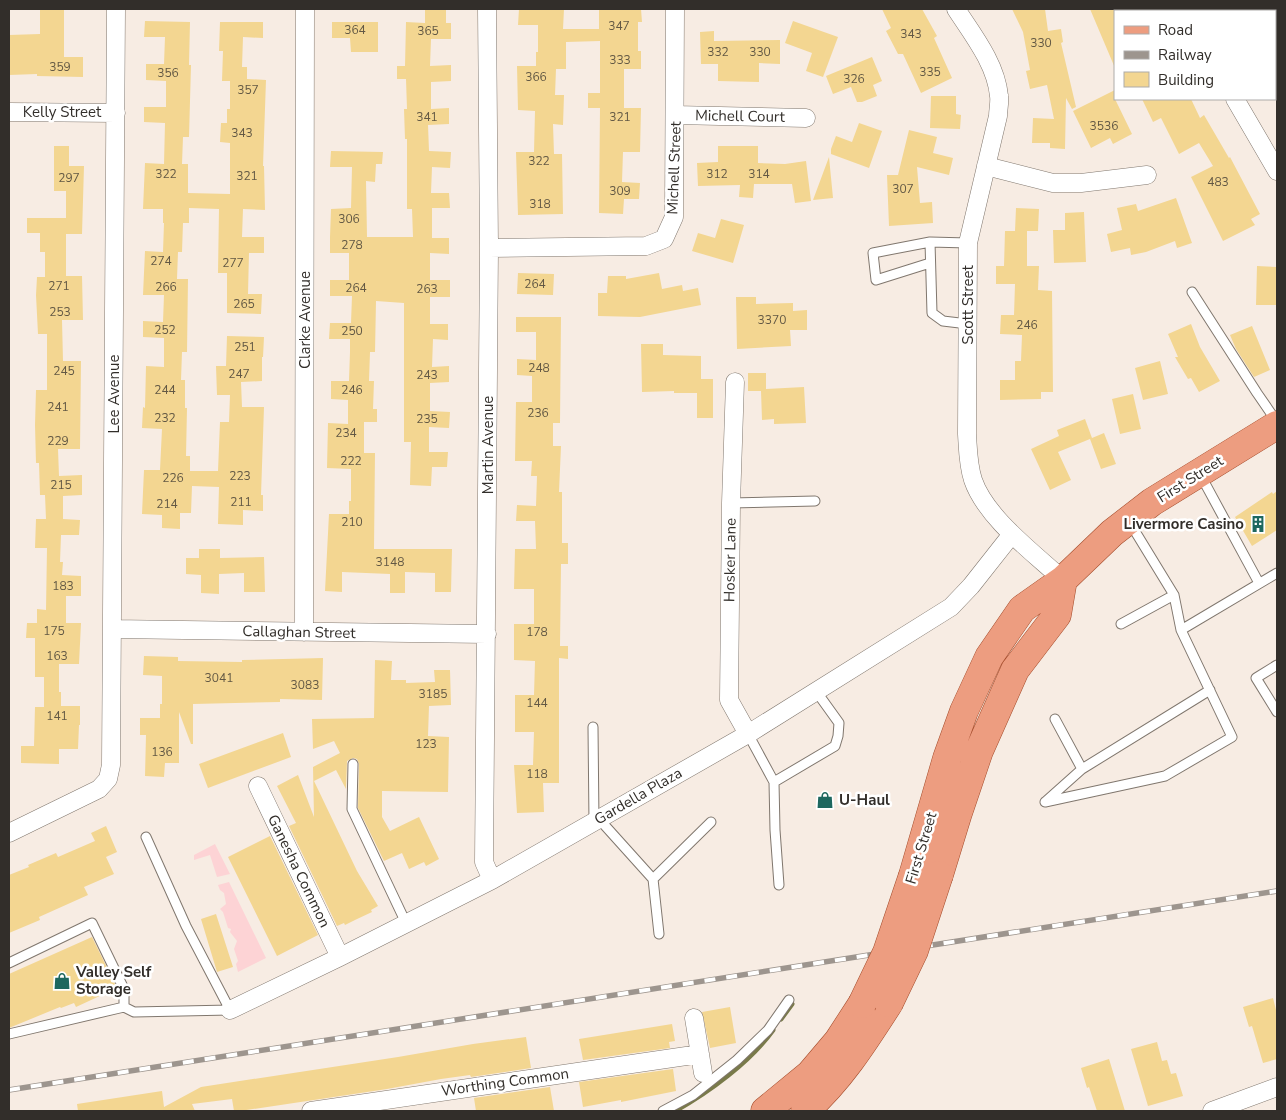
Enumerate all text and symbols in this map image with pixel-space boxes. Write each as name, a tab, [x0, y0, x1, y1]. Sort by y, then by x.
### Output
legend	[1114, 10, 1276, 100]
house number: 347	[608, 18, 630, 34]
text: Road	[1158, 20, 1193, 40]
house number: 364	[344, 22, 366, 38]
house number: 365	[417, 23, 439, 39]
house number: 343	[900, 26, 922, 42]
house number: 330	[1030, 35, 1052, 51]
house number: 332	[707, 44, 729, 60]
house number: 330	[749, 44, 771, 60]
text: Railway	[1158, 45, 1212, 65]
house number: 333	[609, 52, 631, 68]
house number: 359	[49, 59, 71, 75]
house number: 335	[919, 64, 941, 80]
house number: 356	[157, 65, 179, 81]
house number: 366	[525, 69, 547, 85]
text: Building	[1158, 70, 1214, 90]
house number: 326	[843, 71, 865, 87]
house number: 357	[237, 82, 259, 98]
street label: Kelly Street	[23, 102, 102, 122]
street label: Michell Court	[695, 105, 786, 127]
house number: 341	[416, 109, 438, 125]
house number: 321	[609, 109, 631, 125]
house number: 3536	[1090, 118, 1118, 134]
street label: Michell Street	[662, 120, 686, 215]
house number: 343	[231, 125, 253, 141]
house number: 322	[528, 153, 550, 169]
house number: 322	[155, 166, 177, 182]
house number: 312	[706, 166, 728, 182]
house number: 314	[748, 166, 770, 182]
house number: 321	[236, 168, 258, 184]
house number: 297	[58, 170, 80, 186]
house number: 483	[1207, 174, 1229, 190]
house number: 307	[892, 181, 914, 197]
house number: 309	[609, 183, 631, 199]
house number: 318	[529, 196, 551, 212]
house number: 306	[338, 211, 360, 227]
house number: 278	[341, 237, 363, 253]
house number: 274	[150, 253, 172, 269]
house number: 277	[222, 255, 244, 271]
street label: Scott Street	[958, 265, 978, 345]
street label: Clarke Avenue	[295, 271, 315, 369]
house number: 264	[524, 276, 546, 292]
house number: 271	[48, 278, 70, 294]
house number: 266	[155, 279, 177, 295]
house number: 264	[345, 280, 367, 296]
house number: 263	[416, 281, 438, 297]
house number: 265	[233, 296, 255, 312]
house number: 253	[49, 304, 71, 320]
house number: 3370	[758, 312, 786, 328]
house number: 246	[1016, 317, 1038, 333]
house number: 252	[154, 322, 176, 338]
house number: 250	[341, 323, 363, 339]
house number: 251	[234, 339, 256, 355]
street label: Lee Avenue	[104, 355, 124, 433]
house number: 248	[528, 360, 550, 376]
house number: 245	[53, 363, 75, 379]
house number: 247	[228, 366, 250, 382]
house number: 243	[416, 367, 438, 383]
house number: 244	[154, 382, 176, 398]
house number: 246	[341, 382, 363, 398]
street label: Martin Avenue	[478, 396, 498, 494]
house number: 241	[47, 399, 69, 415]
house number: 236	[527, 405, 549, 421]
house number: 232	[154, 410, 176, 426]
house number: 235	[416, 411, 438, 427]
house number: 234	[335, 425, 357, 441]
house number: 229	[47, 433, 69, 449]
street label: First Street	[1153, 450, 1227, 507]
house number: 222	[340, 453, 362, 469]
house number: 223	[229, 468, 251, 484]
house number: 226	[162, 470, 184, 486]
house number: 215	[50, 477, 72, 493]
house number: 211	[230, 494, 252, 510]
house number: 214	[156, 496, 178, 512]
house number: 210	[341, 514, 363, 530]
place label: Livermore Casino	[1124, 514, 1244, 534]
building icon: Livermore Casino	[1248, 514, 1268, 534]
street label: Hosker Lane	[719, 518, 741, 602]
house number: 3148	[376, 554, 404, 570]
house number: 183	[52, 578, 74, 594]
street label: Callaghan Street	[242, 621, 357, 643]
house number: 175	[43, 623, 65, 639]
house number: 178	[526, 624, 548, 640]
house number: 163	[46, 648, 68, 664]
house number: 3041	[205, 670, 233, 686]
house number: 3083	[291, 677, 319, 693]
house number: 3185	[419, 686, 447, 702]
house number: 144	[526, 695, 548, 711]
house number: 141	[46, 708, 68, 724]
house number: 123	[415, 736, 437, 752]
house number: 136	[151, 744, 173, 760]
street label: Gardella Plaza	[590, 763, 686, 829]
house number: 118	[526, 766, 548, 782]
shop icon: U-Haul	[815, 790, 835, 810]
place label: U-Haul	[839, 790, 890, 810]
street label: First Street	[901, 809, 942, 886]
street label: Ganesha Common	[263, 811, 335, 931]
place label: Valley Self Storage	[75, 962, 152, 999]
shop icon: Valley Self Storage	[52, 971, 72, 991]
street label: Worthing Common	[440, 1063, 570, 1101]

